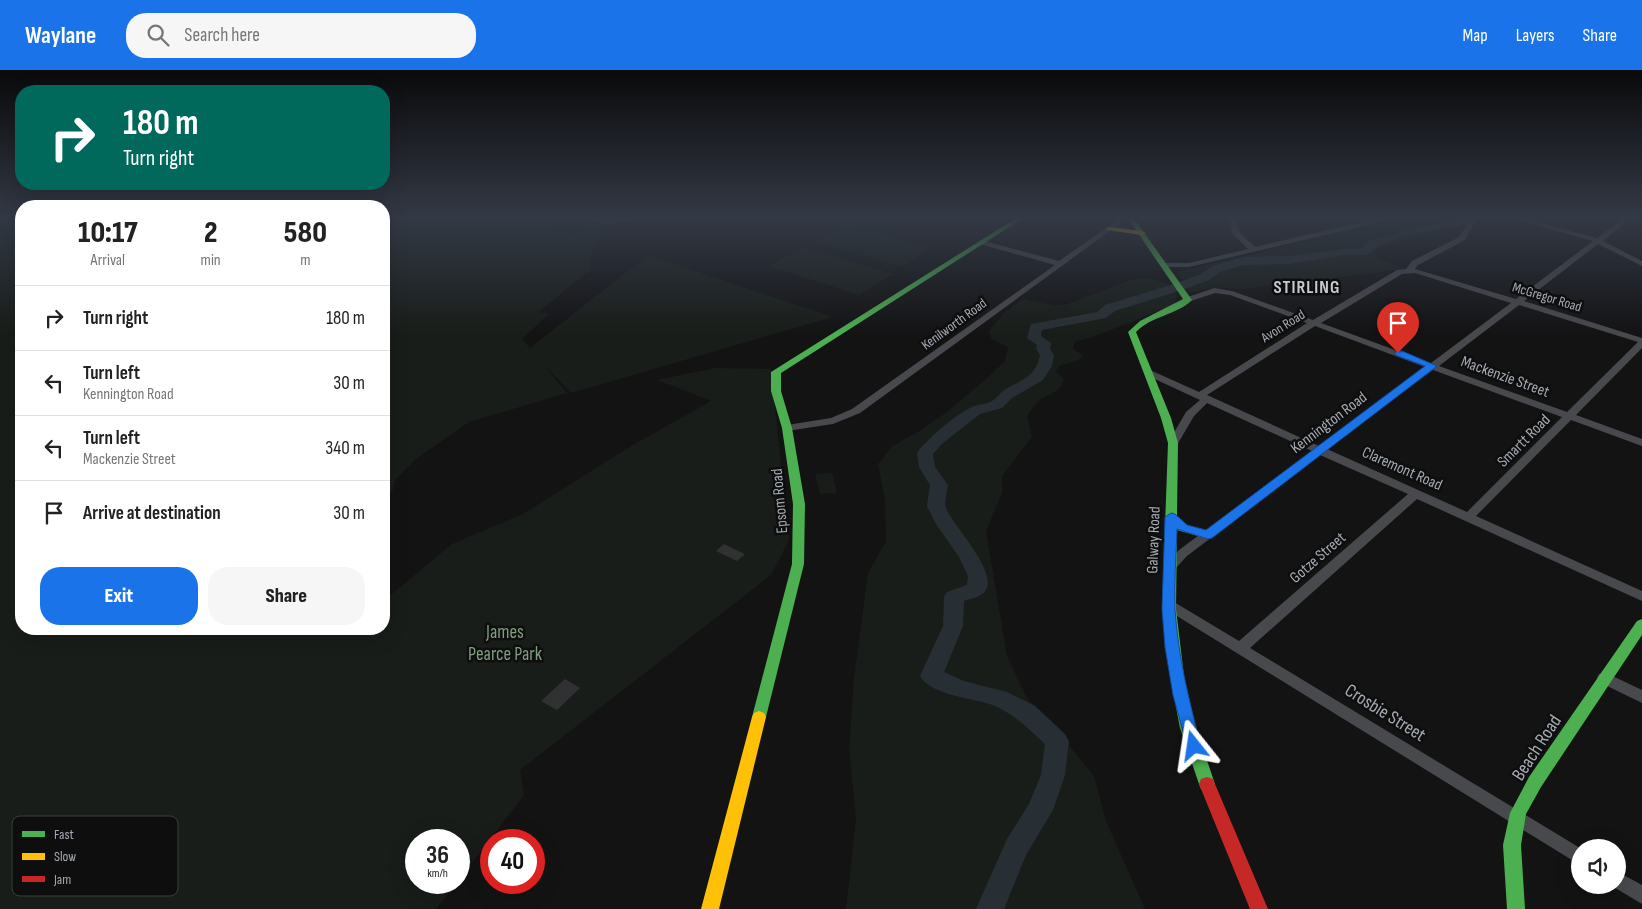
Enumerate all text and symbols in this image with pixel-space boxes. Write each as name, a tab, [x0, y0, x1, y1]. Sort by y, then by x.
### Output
search box	[126, 13, 476, 58]
text: Waylane	[25, 21, 96, 50]
icon: search	[144, 21, 172, 49]
text: Search here	[184, 24, 260, 47]
text: Map	[1463, 25, 1488, 46]
text: Layers	[1516, 25, 1555, 46]
text: Share	[1583, 25, 1617, 46]
text: 180 m	[123, 102, 199, 145]
icon: right	[40, 105, 105, 170]
text: Turn right	[123, 145, 194, 172]
text: 10:17	[78, 215, 138, 251]
text: 2	[204, 215, 217, 251]
text: 580	[284, 215, 327, 251]
text: Arrival	[91, 251, 125, 270]
text: min	[201, 251, 221, 270]
text: m	[300, 251, 310, 270]
district label: STIRLING	[1274, 277, 1340, 298]
street label: McGregor Road	[1510, 278, 1584, 316]
street label: Kenilworth Road	[918, 295, 990, 353]
pin	[1377, 302, 1419, 353]
icon: right	[40, 304, 68, 332]
street label: Avon Road	[1257, 306, 1308, 347]
text: Turn right	[83, 307, 148, 330]
text: 180 m	[326, 307, 365, 330]
icon: arrive	[1384, 309, 1412, 337]
street label: Mackenzie Street	[1458, 352, 1552, 402]
text: Turn left	[83, 362, 140, 385]
icon: left	[40, 369, 68, 397]
text: 30 m	[333, 372, 365, 395]
text: Kennington Road	[83, 385, 174, 404]
street label: Kennington Road	[1287, 388, 1371, 458]
street label: Smartt Road	[1494, 411, 1554, 471]
text: Turn left	[83, 427, 140, 450]
icon: left	[40, 434, 68, 462]
text: 340 m	[325, 437, 365, 460]
street label: Claremont Road	[1359, 443, 1445, 495]
text: Mackenzie Street	[83, 450, 176, 469]
street label: Epsom Road	[768, 468, 792, 534]
icon: arrive	[40, 499, 68, 527]
text: Arrive at destination	[83, 502, 221, 525]
text: 30 m	[333, 502, 365, 525]
street label: Galway Road	[1143, 506, 1165, 574]
street label: Gotze Street	[1286, 528, 1350, 587]
button: Exit	[40, 567, 198, 625]
button: Share	[208, 567, 365, 625]
park label: James Pearce Park	[468, 621, 543, 666]
street label: Crosbie Street	[1340, 679, 1430, 747]
street label: Beach Road	[1507, 711, 1567, 785]
position arrow	[1167, 719, 1219, 771]
legend	[12, 816, 178, 896]
text: Fast	[54, 826, 74, 843]
speed limit sign: 40	[480, 829, 545, 894]
map controls	[1571, 839, 1626, 894]
button: sound	[1571, 839, 1626, 894]
text: 36	[426, 840, 449, 871]
text: Slow	[54, 848, 76, 865]
text: km/h	[427, 866, 448, 881]
text: Jam	[53, 871, 71, 888]

